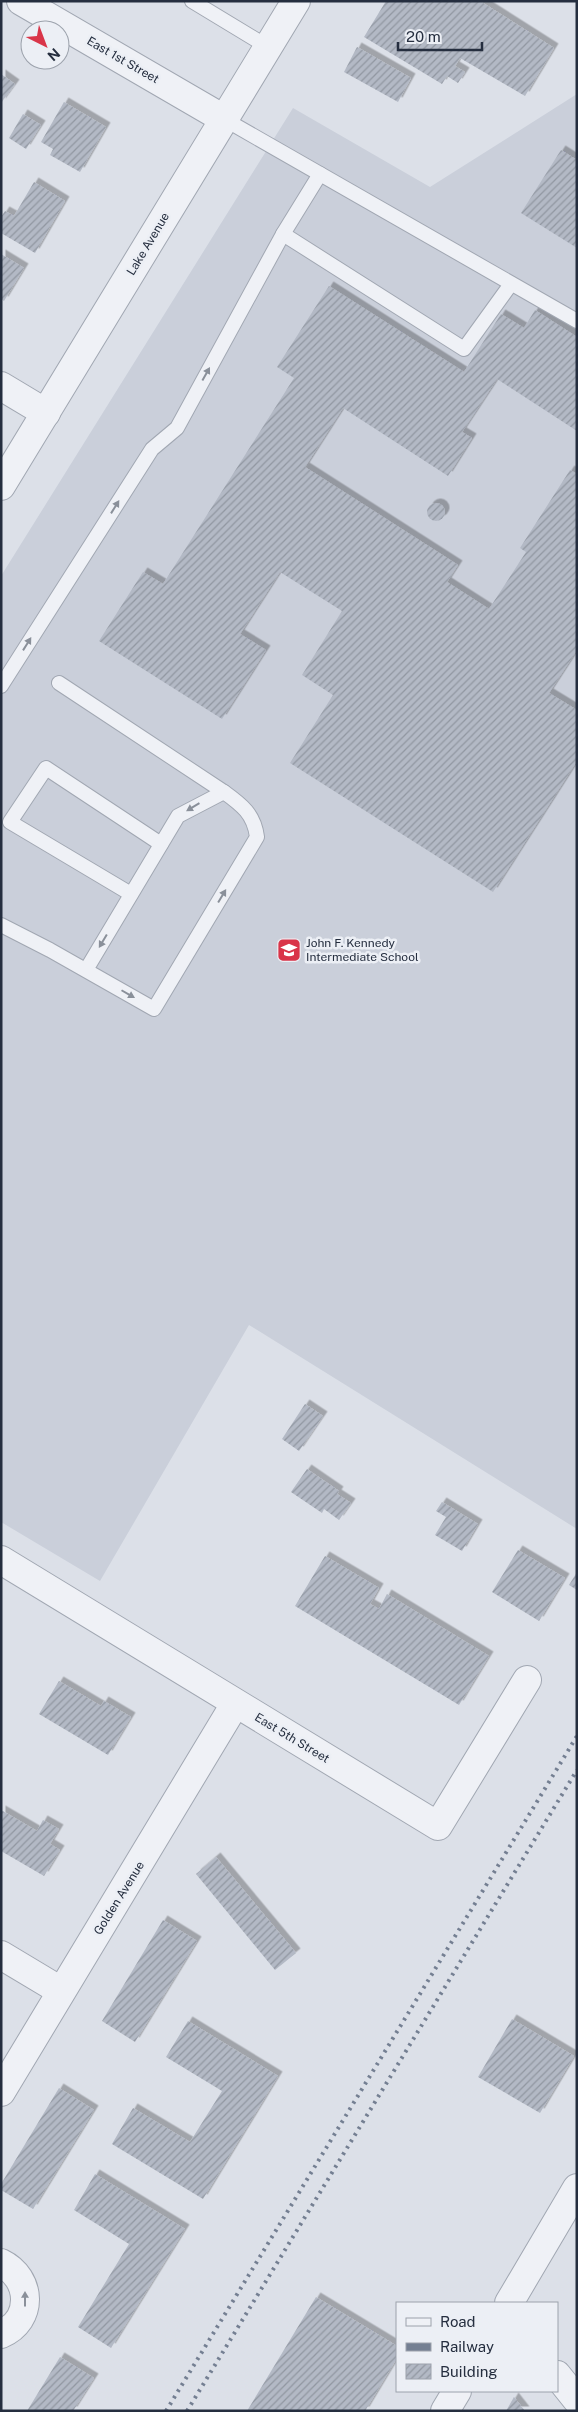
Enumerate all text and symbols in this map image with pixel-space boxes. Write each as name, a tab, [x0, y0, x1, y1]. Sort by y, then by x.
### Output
north arrow	[20, 20, 70, 70]
scale bar	[398, 20, 482, 52]
text: 20 m	[406, 28, 441, 45]
street label: East 1st Street	[84, 34, 162, 86]
text: N	[44, 45, 63, 64]
street label: Lake Avenue	[124, 210, 172, 278]
one-way arrow	[202, 367, 210, 382]
one-way arrow	[110, 501, 119, 514]
one-way arrow	[23, 638, 32, 651]
one-way arrow	[186, 803, 199, 812]
one-way arrow	[217, 889, 226, 902]
one-way arrow	[98, 934, 107, 947]
place label: John F. Kennedy Intermediate School	[306, 936, 419, 964]
school or university icon: John F. Kennedy Intermediate School	[276, 937, 302, 963]
one-way arrow	[121, 989, 134, 998]
street label: East 5th Street	[252, 1710, 332, 1766]
street label: Golden Avenue	[91, 1859, 147, 1937]
one-way arrow	[21, 2291, 29, 2307]
legend	[396, 2302, 558, 2392]
text: Road	[440, 2313, 476, 2330]
text: Railway	[440, 2338, 494, 2355]
text: Building	[440, 2363, 498, 2380]

